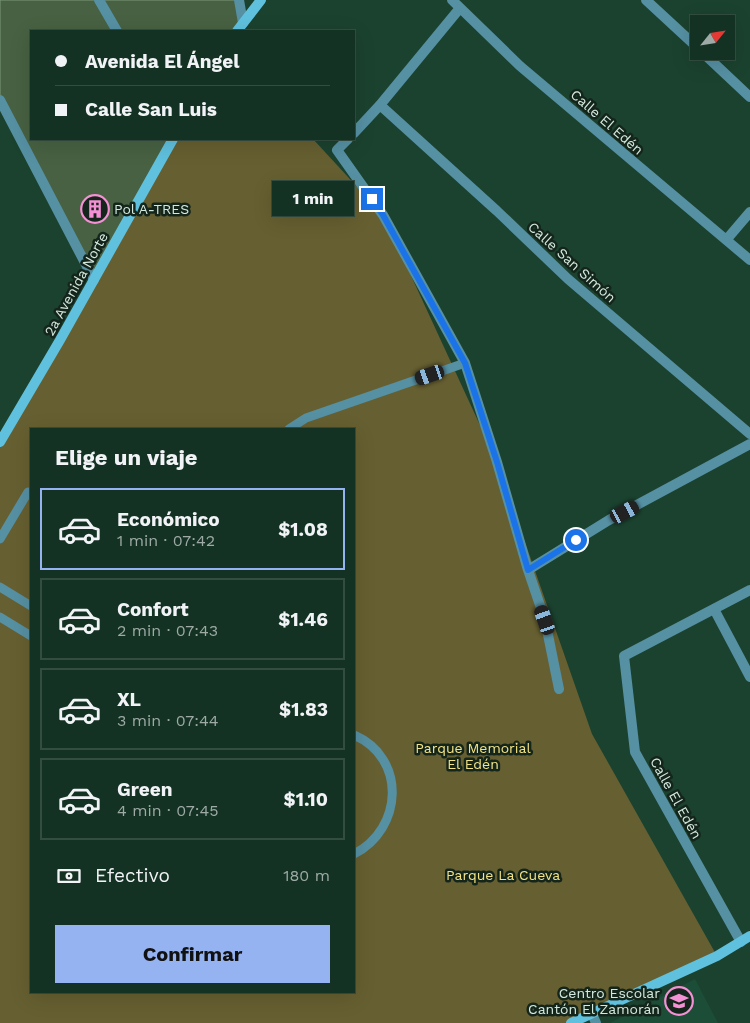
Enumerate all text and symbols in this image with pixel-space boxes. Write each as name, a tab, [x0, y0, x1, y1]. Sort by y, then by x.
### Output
north arrow	[690, 15, 735, 60]
map controls	[690, 15, 735, 60]
text: Avenida El Ángel	[85, 50, 239, 73]
street label: Calle El Edén	[568, 86, 646, 158]
text: Calle San Luis	[85, 98, 217, 121]
callout: 1 min	[272, 182, 354, 216]
route end	[361, 188, 383, 210]
text: 1 min	[292, 189, 334, 208]
building icon: Pol A-TRES	[80, 194, 110, 224]
place label: Pol A-TRES	[114, 201, 189, 217]
street label: Calle San Simón	[525, 219, 619, 305]
street label: 2a Avenida Norte	[41, 230, 111, 338]
car	[413, 363, 446, 387]
text: Elige un viaje	[55, 445, 198, 470]
car	[608, 498, 641, 526]
icon: car	[57, 507, 102, 552]
text: Económico	[117, 508, 220, 531]
text: $1.08	[278, 518, 328, 541]
route start	[565, 529, 587, 551]
text: 1 min · 07:42	[117, 531, 215, 550]
icon: car	[57, 597, 102, 642]
text: Confort	[117, 598, 188, 621]
car	[533, 603, 556, 637]
text: $1.46	[278, 608, 328, 631]
text: 2 min · 07:43	[117, 621, 218, 640]
icon: car	[57, 687, 102, 732]
text: XL	[117, 688, 141, 711]
text: $1.83	[279, 698, 328, 721]
text: 3 min · 07:44	[117, 711, 219, 730]
park label: Parque Memorial El Edén	[415, 740, 531, 772]
street label: Calle El Edén	[647, 754, 705, 842]
icon: car	[57, 777, 102, 822]
text: Green	[117, 778, 173, 801]
text: $1.10	[284, 788, 328, 811]
text: 4 min · 07:45	[117, 801, 219, 820]
icon: cash	[55, 862, 83, 890]
text: Efectivo	[95, 864, 170, 887]
text: 180 m	[283, 866, 330, 885]
park label: Parque La Cueva	[446, 867, 560, 883]
button: Confirmar	[55, 925, 330, 983]
place label: Centro Escolar Cantón El Zamorán	[528, 985, 660, 1017]
school or university icon: Centro Escolar Cantón El Zamorán	[664, 986, 694, 1016]

